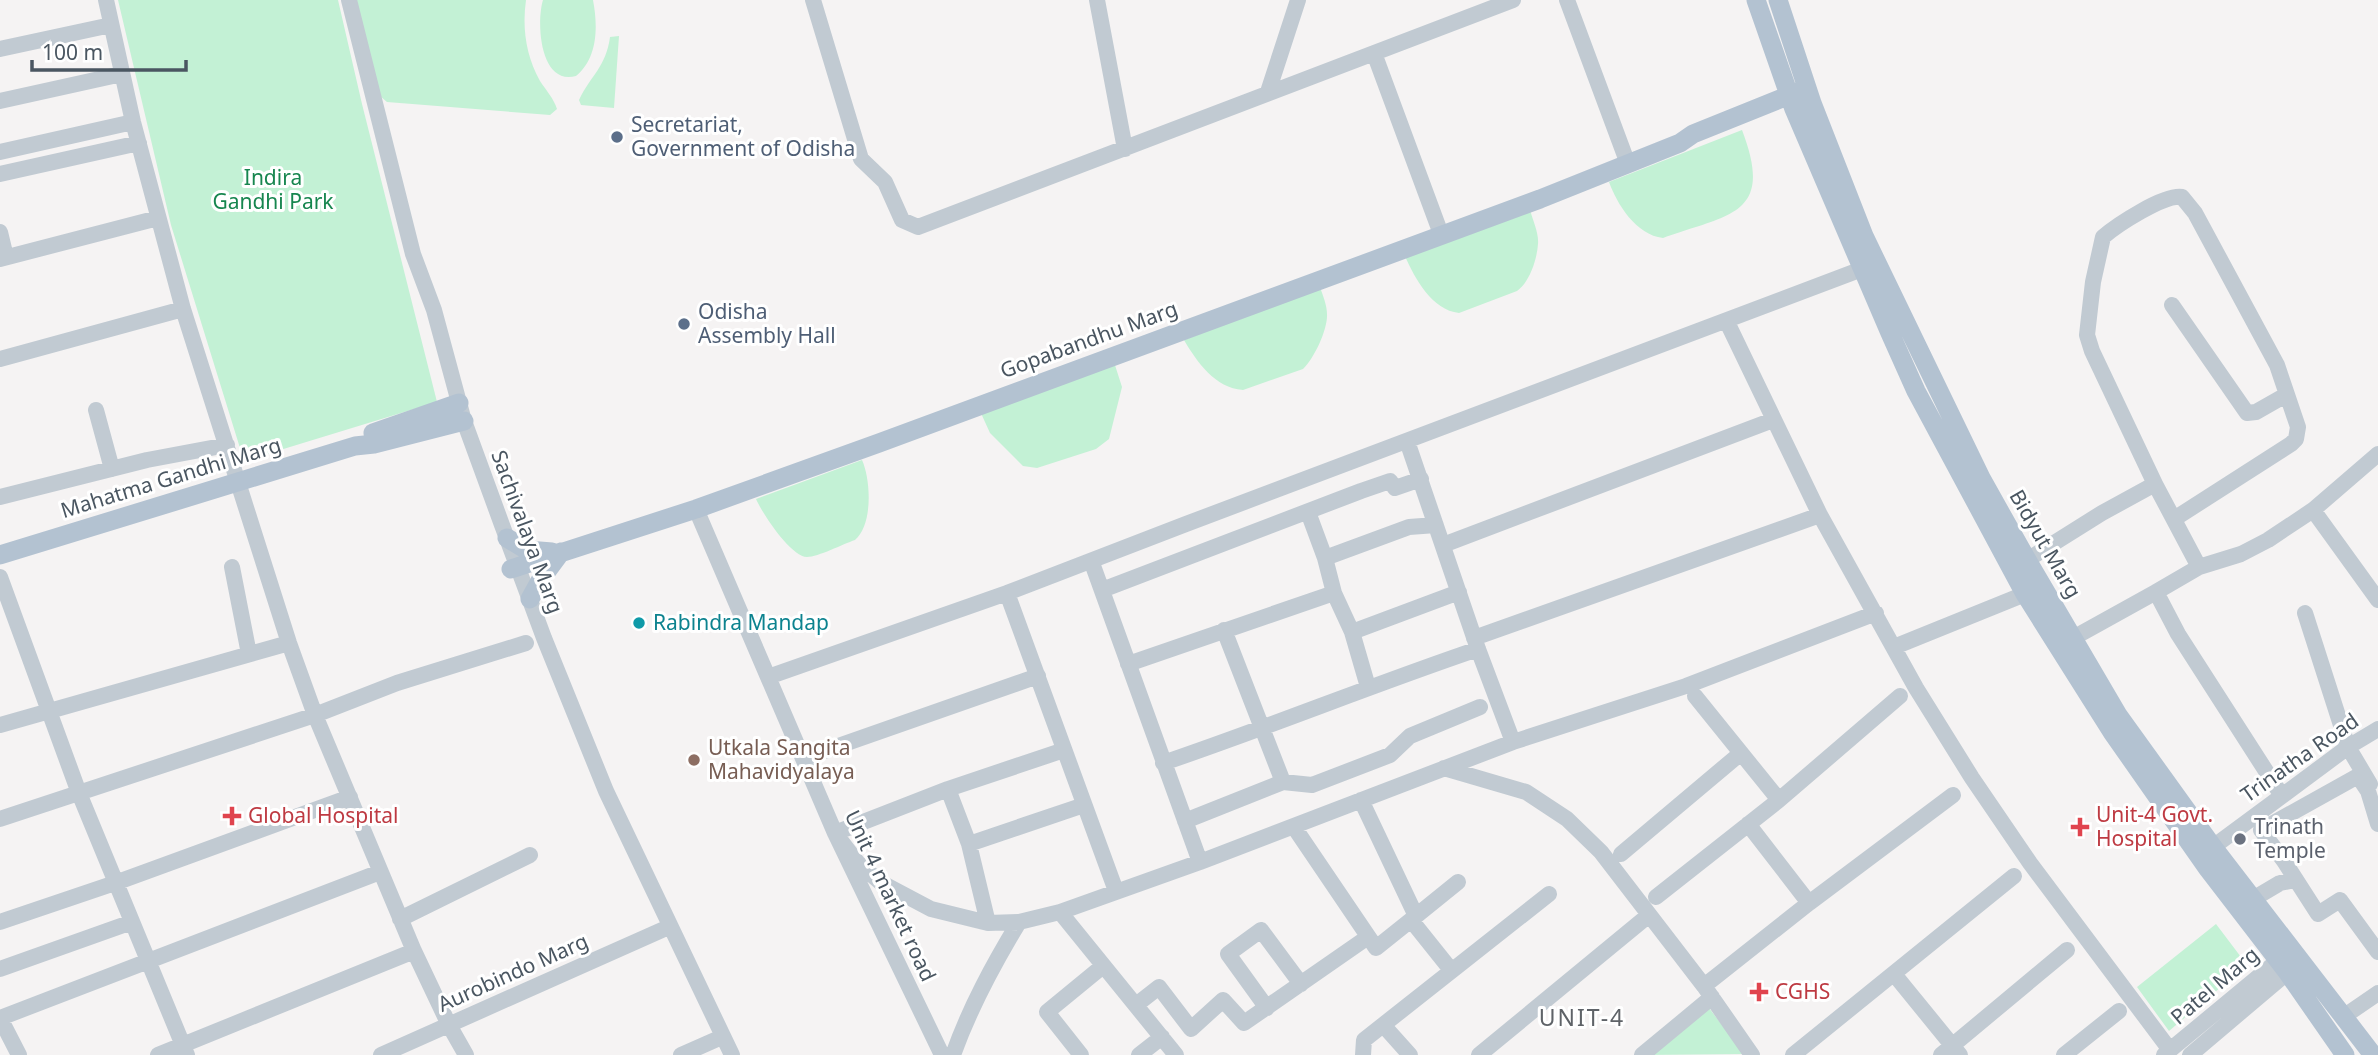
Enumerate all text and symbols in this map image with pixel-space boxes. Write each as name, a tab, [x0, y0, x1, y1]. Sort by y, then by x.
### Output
scale bar	[32, 28, 186, 72]
text: 100 m	[42, 38, 103, 66]
place label: Secretariat, Government of Odisha	[631, 110, 855, 162]
marker: Secretariat, Government of Odisha	[609, 129, 625, 145]
park label: Indira Gandhi Park	[212, 163, 334, 215]
street label: Gopabandhu Marg	[996, 294, 1181, 384]
place label: Odisha Assembly Hall	[698, 297, 836, 349]
marker: Odisha Assembly Hall	[676, 316, 692, 332]
street label: Mahatma Gandhi Marg	[57, 430, 284, 524]
street label: Sachivalaya Marg	[485, 446, 570, 617]
street label: Bidyut Marg	[2004, 484, 2088, 603]
place label: Rabindra Mandap	[653, 608, 829, 636]
marker: Rabindra Mandap	[631, 615, 647, 631]
street label: Trinatha Road	[2235, 706, 2364, 808]
place label: Utkala Sangita Mahavidyalaya	[708, 733, 855, 785]
marker: Utkala Sangita Mahavidyalaya	[686, 752, 702, 768]
place label: Unit-4 Govt. Hospital	[2096, 800, 2213, 852]
place label: Global Hospital	[248, 801, 398, 829]
street label: Unit 4 market road	[839, 805, 943, 986]
marker: Global Hospital	[222, 806, 242, 826]
place label: Trinath Temple	[2254, 812, 2326, 864]
marker: Unit-4 Govt. Hospital	[2070, 817, 2090, 837]
marker: Trinath Temple	[2232, 831, 2248, 847]
street label: Aurobindo Marg	[433, 926, 592, 1018]
street label: Patel Marg	[2164, 940, 2264, 1030]
place label: CGHS	[1775, 977, 1830, 1005]
marker: CGHS	[1749, 982, 1769, 1002]
district label: UNIT-4	[1539, 1001, 1625, 1033]

